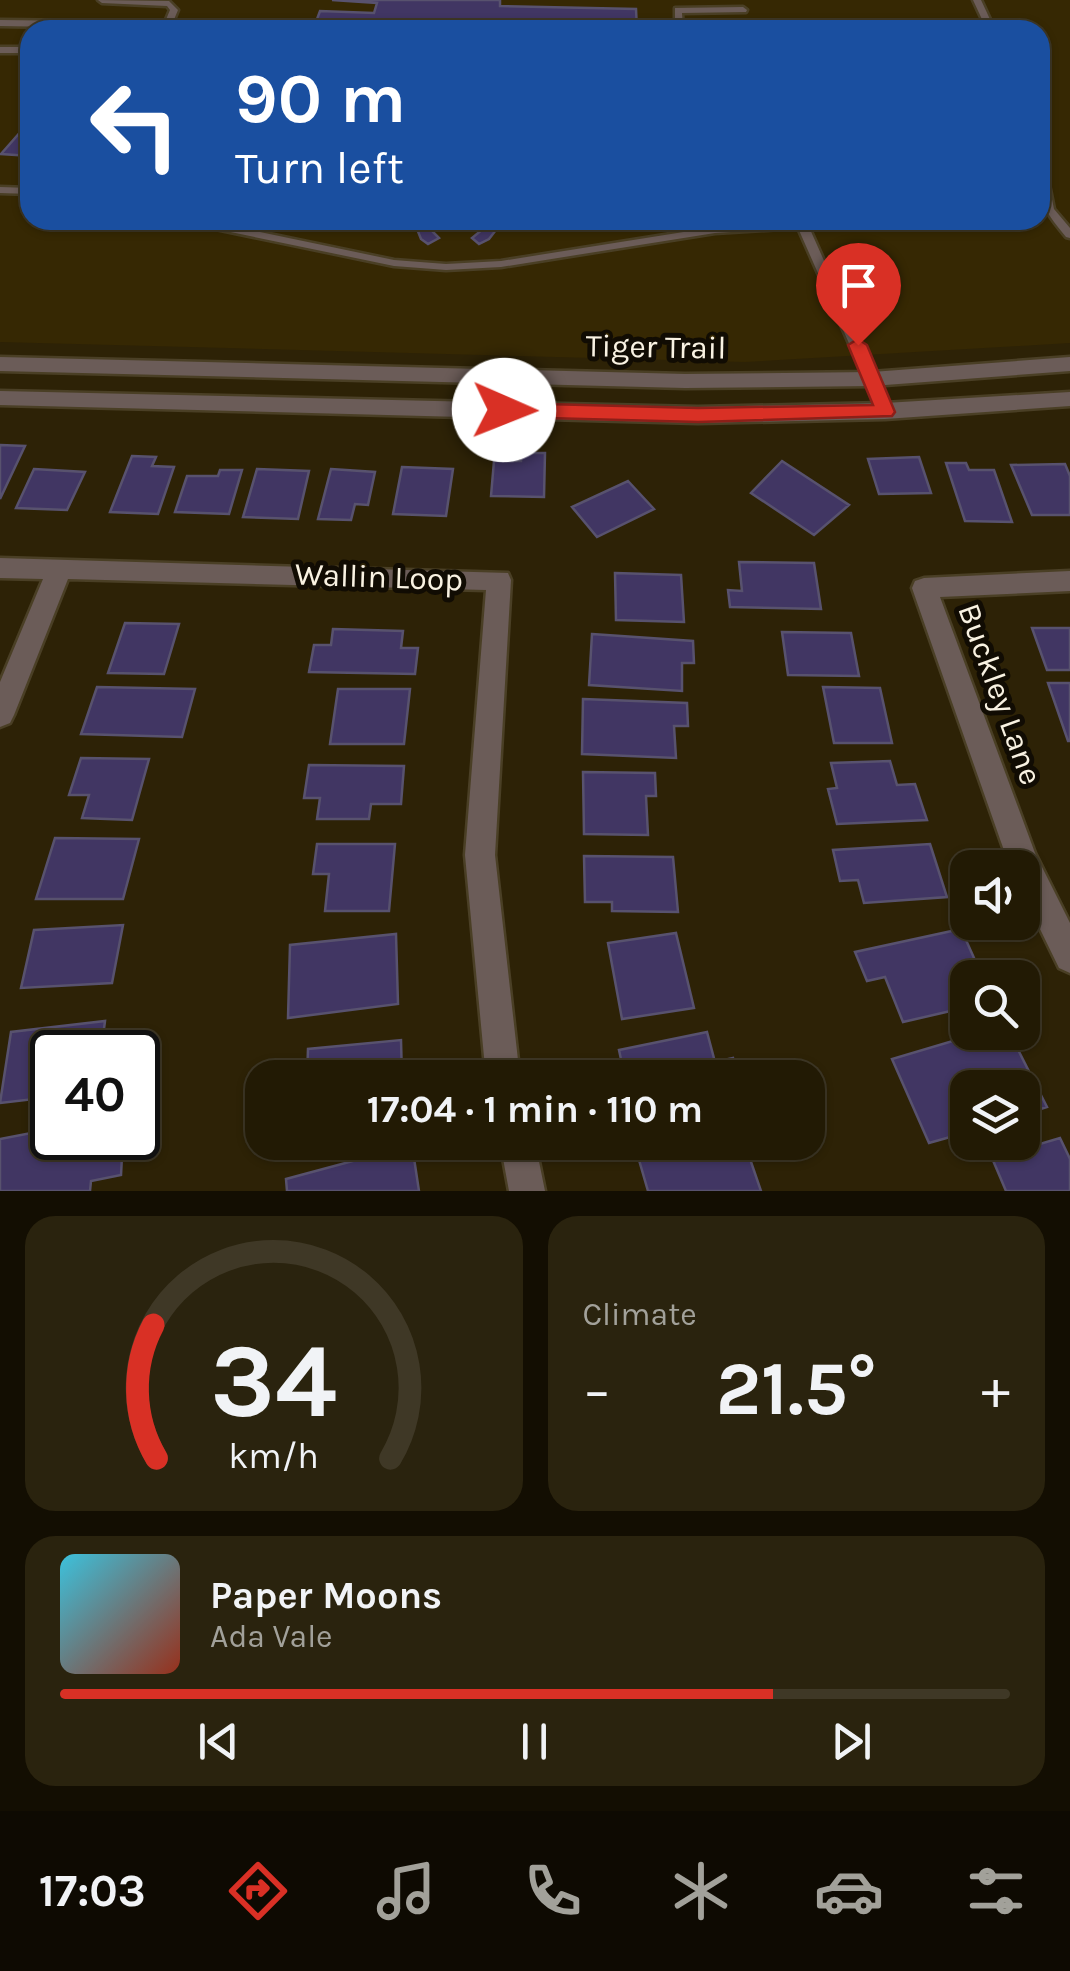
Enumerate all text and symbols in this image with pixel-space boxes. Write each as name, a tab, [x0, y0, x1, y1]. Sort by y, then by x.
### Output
text: 90 m	[235, 58, 406, 140]
icon: left	[70, 60, 200, 190]
text: Turn left	[235, 142, 404, 194]
pin	[816, 243, 901, 346]
icon: arrive	[831, 258, 886, 313]
street label: Tiger Trail	[585, 327, 727, 367]
position arrow	[452, 358, 556, 462]
street label: Wallin Loop	[294, 556, 464, 598]
street label: Buckley Lane	[950, 598, 1050, 790]
map controls	[950, 850, 1040, 1160]
button: sound	[950, 850, 1040, 940]
button: search	[950, 960, 1040, 1050]
speed limit sign: 40	[30, 1030, 160, 1160]
button: layers	[950, 1070, 1040, 1160]
text: 17:04 · 1 min · 110 m	[367, 1087, 703, 1132]
text: Climate	[583, 1296, 697, 1333]
text: 34	[210, 1321, 337, 1442]
text: 21.5°	[716, 1345, 877, 1433]
text: −	[583, 1358, 611, 1422]
text: +	[981, 1358, 1010, 1422]
text: km/h	[228, 1435, 319, 1477]
text: Paper Moons	[210, 1573, 442, 1618]
text: Ada Vale	[210, 1618, 333, 1655]
icon: previous	[191, 1714, 246, 1769]
icon: pause	[507, 1714, 562, 1769]
icon: next	[824, 1714, 879, 1769]
icon: directions	[223, 1856, 293, 1926]
icon: music	[371, 1856, 441, 1926]
icon: phone	[518, 1856, 588, 1926]
icon: climate	[666, 1856, 736, 1926]
icon: car	[814, 1856, 884, 1926]
icon: filters	[961, 1856, 1031, 1926]
text: 17:03	[39, 1865, 146, 1917]

